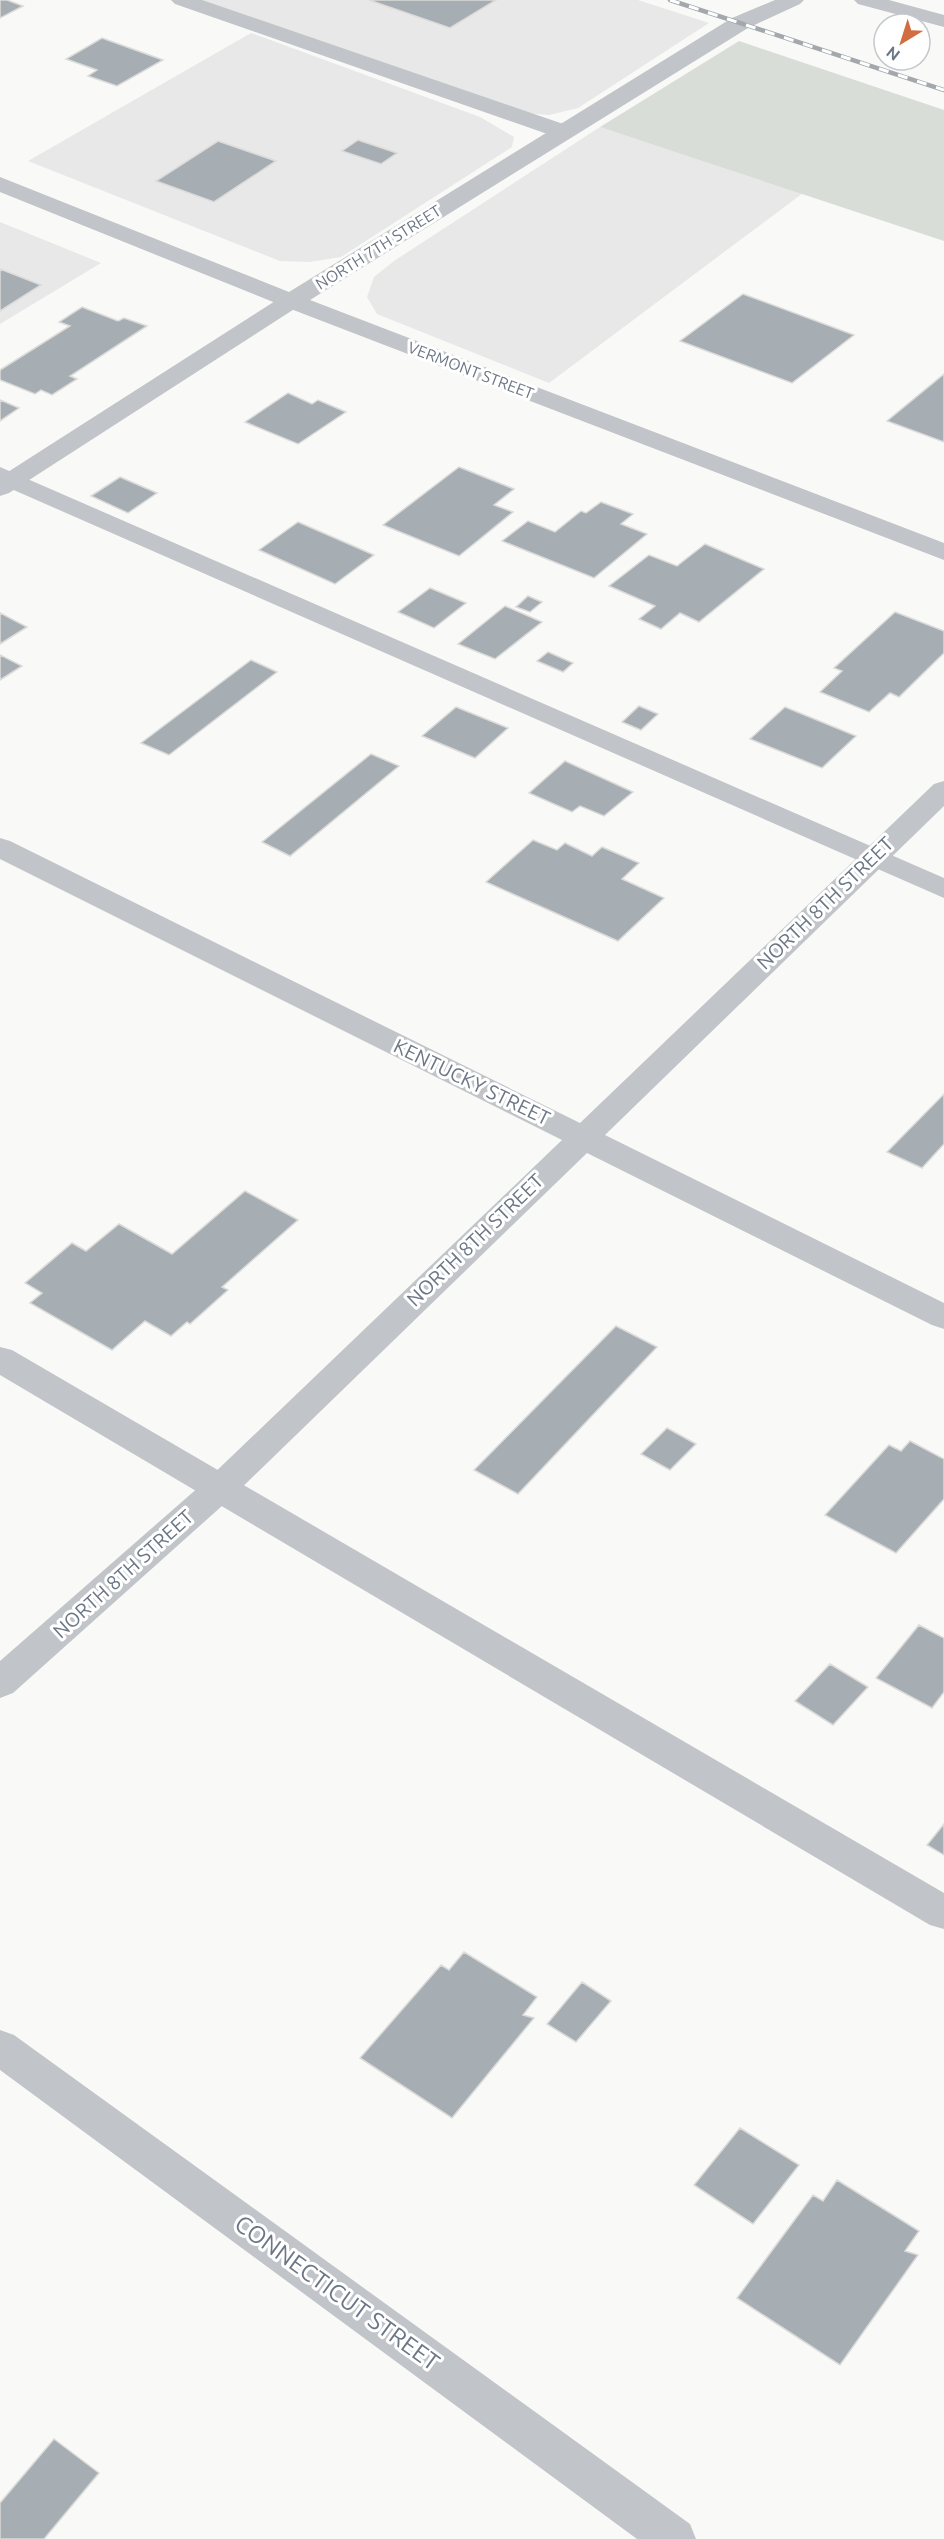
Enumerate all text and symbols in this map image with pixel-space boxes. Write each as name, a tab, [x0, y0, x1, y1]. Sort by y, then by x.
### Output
north arrow	[872, 12, 932, 72]
text: N	[883, 43, 903, 65]
street label: NORTH 7TH STREET	[312, 201, 444, 293]
street label: VERMONT STREET	[405, 338, 537, 402]
street label: NORTH 8TH STREET	[752, 832, 898, 974]
street label: KENTUCKY STREET	[390, 1034, 554, 1129]
street label: NORTH 8TH STREET	[402, 1169, 548, 1311]
street label: NORTH 8TH STREET	[48, 1505, 197, 1643]
street label: CONNECTICUT STREET	[230, 2209, 445, 2376]

